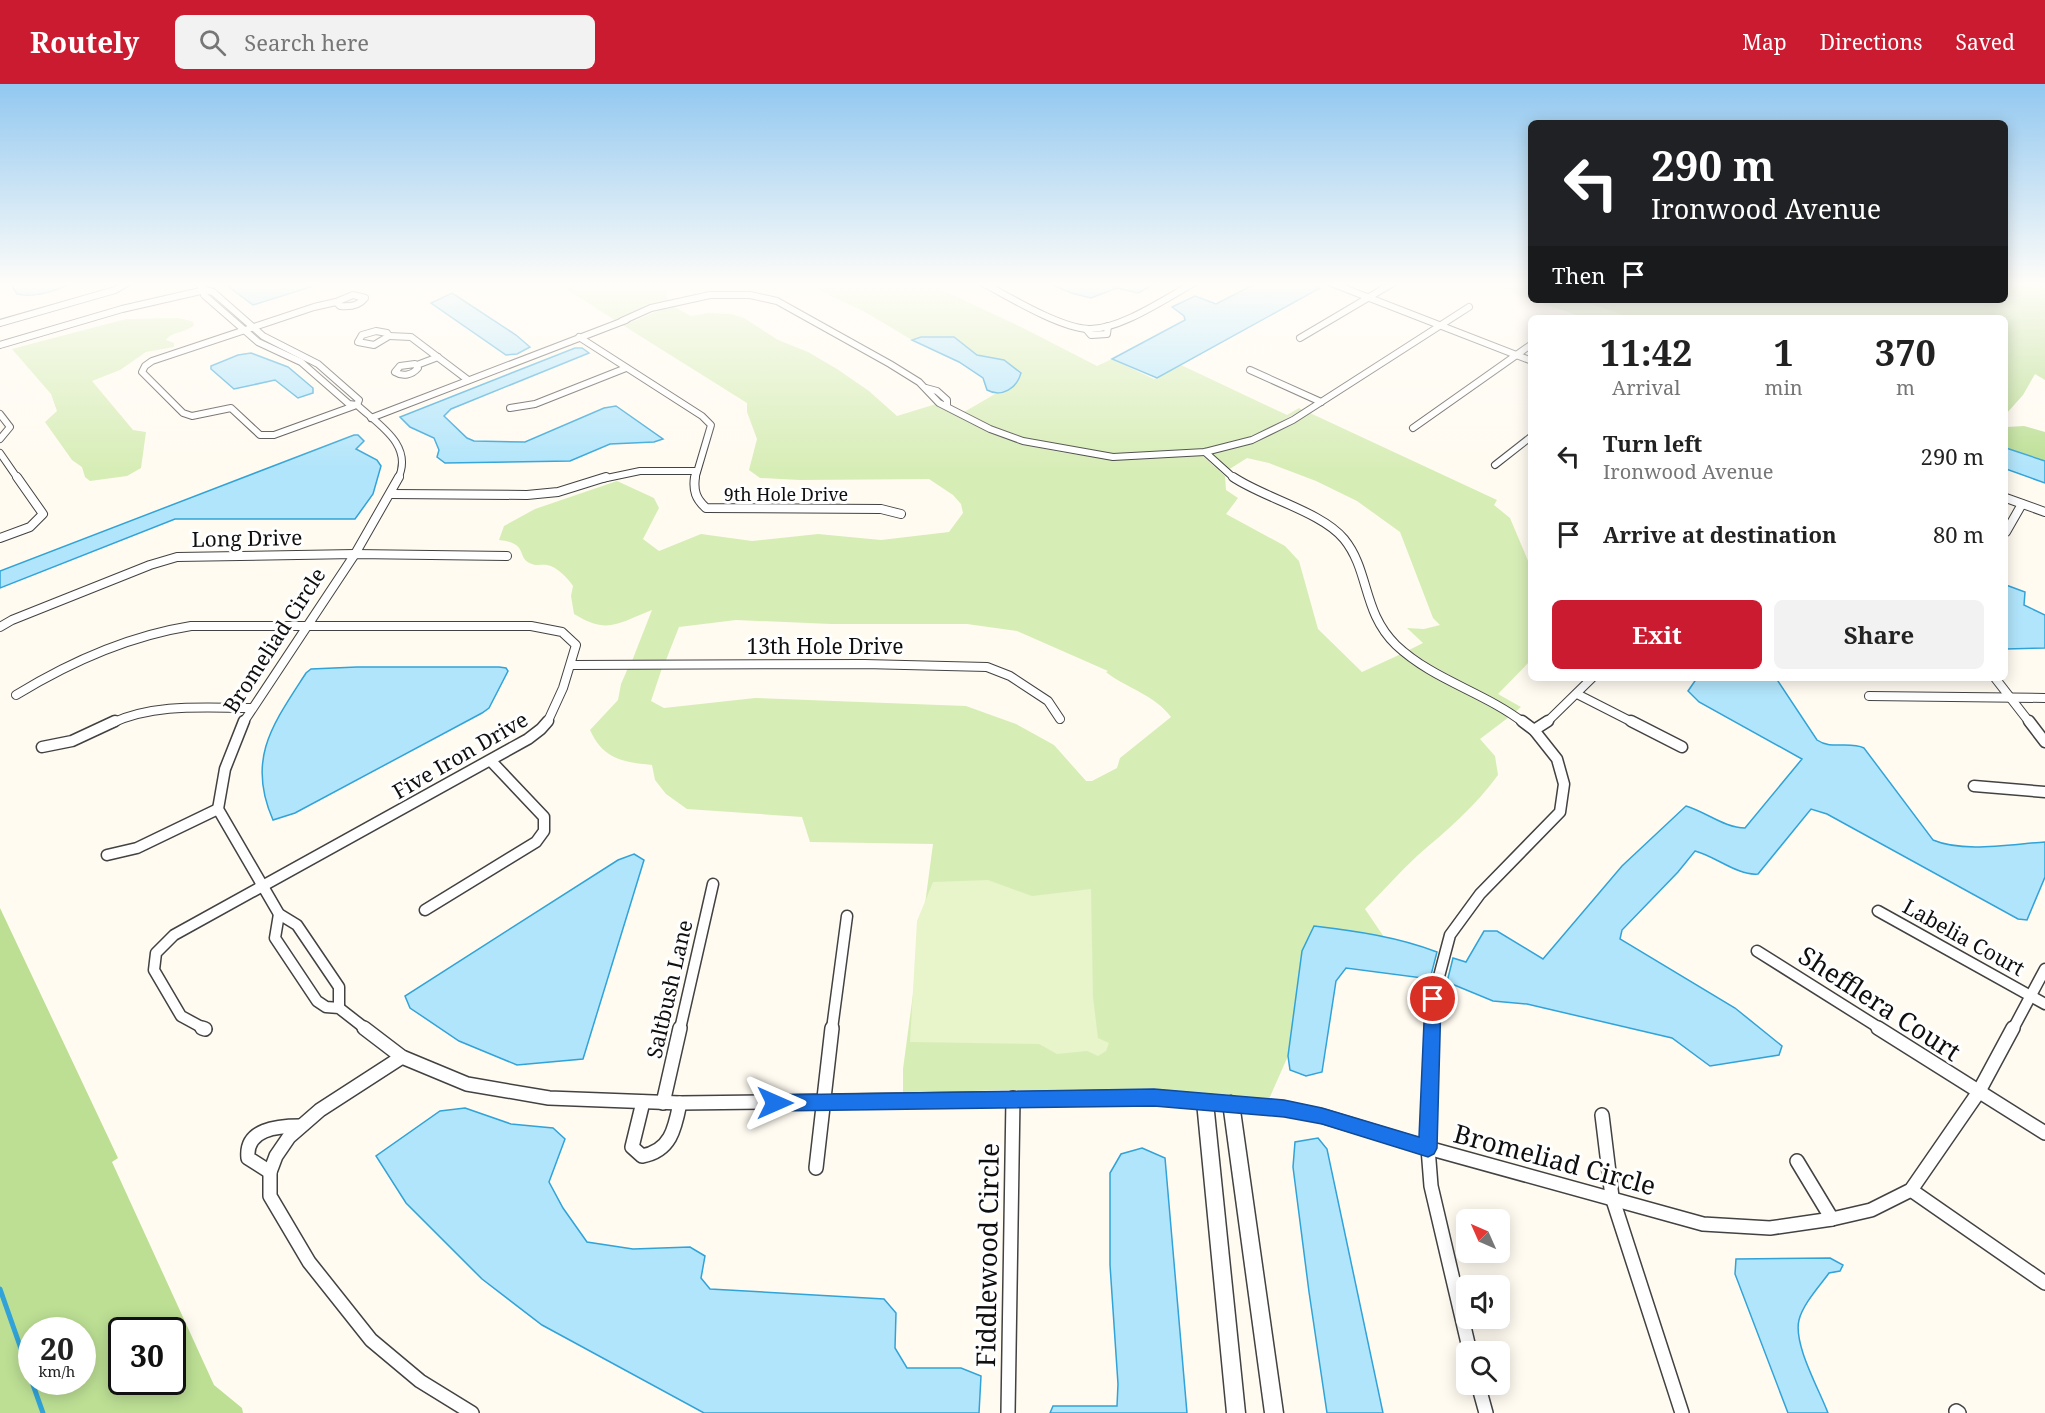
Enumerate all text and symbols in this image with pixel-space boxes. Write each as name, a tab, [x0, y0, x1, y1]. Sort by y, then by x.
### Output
search box	[175, 15, 595, 69]
text: Routely	[30, 23, 139, 61]
icon: search	[196, 26, 229, 59]
text: Search here	[244, 27, 369, 57]
text: Map	[1742, 28, 1787, 56]
text: Directions	[1820, 28, 1922, 56]
text: Saved	[1955, 28, 2015, 56]
text: 290 m	[1651, 136, 1775, 193]
icon: left	[1552, 144, 1630, 222]
text: Ironwood Avenue	[1651, 190, 1881, 227]
icon: arrive	[1617, 258, 1650, 291]
text: Then	[1552, 260, 1605, 290]
text: 11:42	[1600, 328, 1692, 377]
text: 1	[1773, 328, 1794, 377]
text: 370	[1875, 328, 1936, 377]
text: Arrival	[1612, 374, 1680, 401]
text: min	[1765, 374, 1803, 401]
text: m	[1896, 374, 1915, 401]
text: Turn left	[1603, 428, 1702, 458]
icon: left	[1552, 440, 1585, 473]
text: 290 m	[1921, 441, 1984, 471]
text: Ironwood Avenue	[1603, 458, 1773, 485]
street label: 9th Hole Drive	[724, 482, 848, 506]
icon: arrive	[1552, 518, 1585, 551]
text: Arrive at destination	[1603, 519, 1837, 549]
text: 80 m	[1933, 519, 1984, 549]
street label: Long Drive	[191, 523, 303, 553]
street label: Bromeliad Circle	[217, 562, 331, 718]
button: Exit	[1552, 600, 1762, 669]
button: Share	[1774, 600, 1984, 669]
street label: 13th Hole Drive	[747, 632, 903, 660]
street label: Five Iron Drive	[387, 705, 533, 805]
street label: Labelia Court	[1898, 892, 2030, 982]
street label: Saltbush Lane	[639, 917, 699, 1061]
street label: Shefflera Court	[1792, 937, 1968, 1069]
pin	[1407, 973, 1458, 1024]
icon: arrive	[1416, 982, 1449, 1015]
position arrow	[743, 1071, 807, 1135]
street label: Bromeliad Circle	[1450, 1115, 1660, 1203]
street label: Fiddlewood Circle	[967, 1143, 1007, 1367]
north arrow	[1456, 1209, 1510, 1263]
map controls	[1456, 1209, 1510, 1395]
button: sound	[1456, 1275, 1510, 1329]
speed limit sign: 30	[108, 1317, 186, 1395]
text: 20	[40, 1328, 74, 1369]
button: search	[1456, 1341, 1510, 1395]
text: km/h	[39, 1361, 75, 1381]

